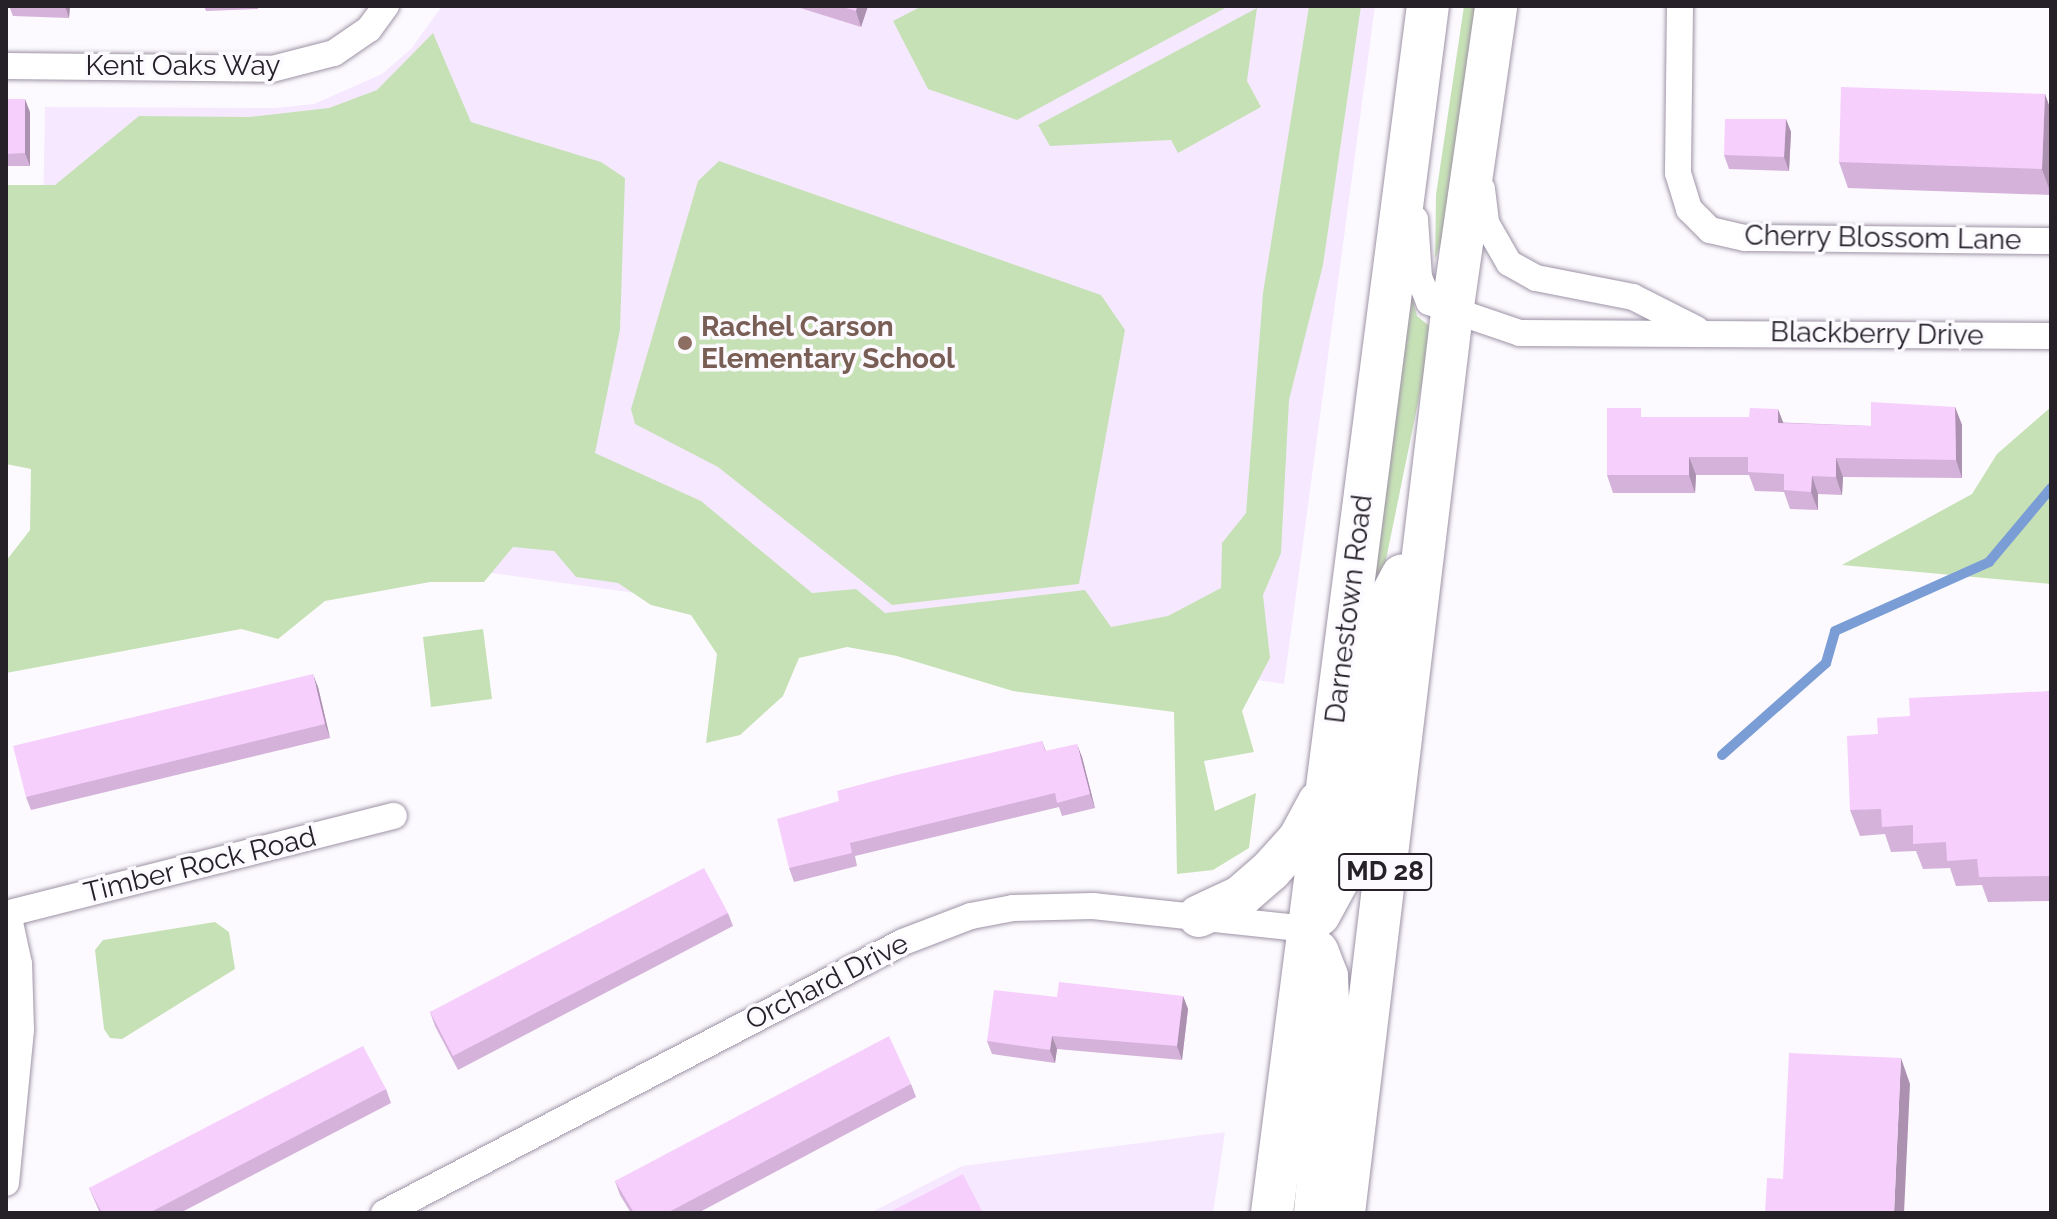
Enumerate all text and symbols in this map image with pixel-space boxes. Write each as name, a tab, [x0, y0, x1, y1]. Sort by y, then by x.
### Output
street label: Kent Oaks Way	[85, 49, 281, 83]
street label: Cherry Blossom Lane	[1744, 219, 2022, 257]
place label: Rachel Carson Elementary School	[701, 310, 956, 376]
street label: Blackberry Drive	[1770, 315, 1984, 353]
marker: Rachel Carson Elementary School	[676, 334, 694, 352]
street label: Darnestown Road	[1318, 493, 1380, 725]
street label: Timber Rock Road	[80, 820, 320, 910]
road number: MD 28	[1337, 850, 1433, 894]
street label: Orchard Drive	[740, 927, 914, 1037]

